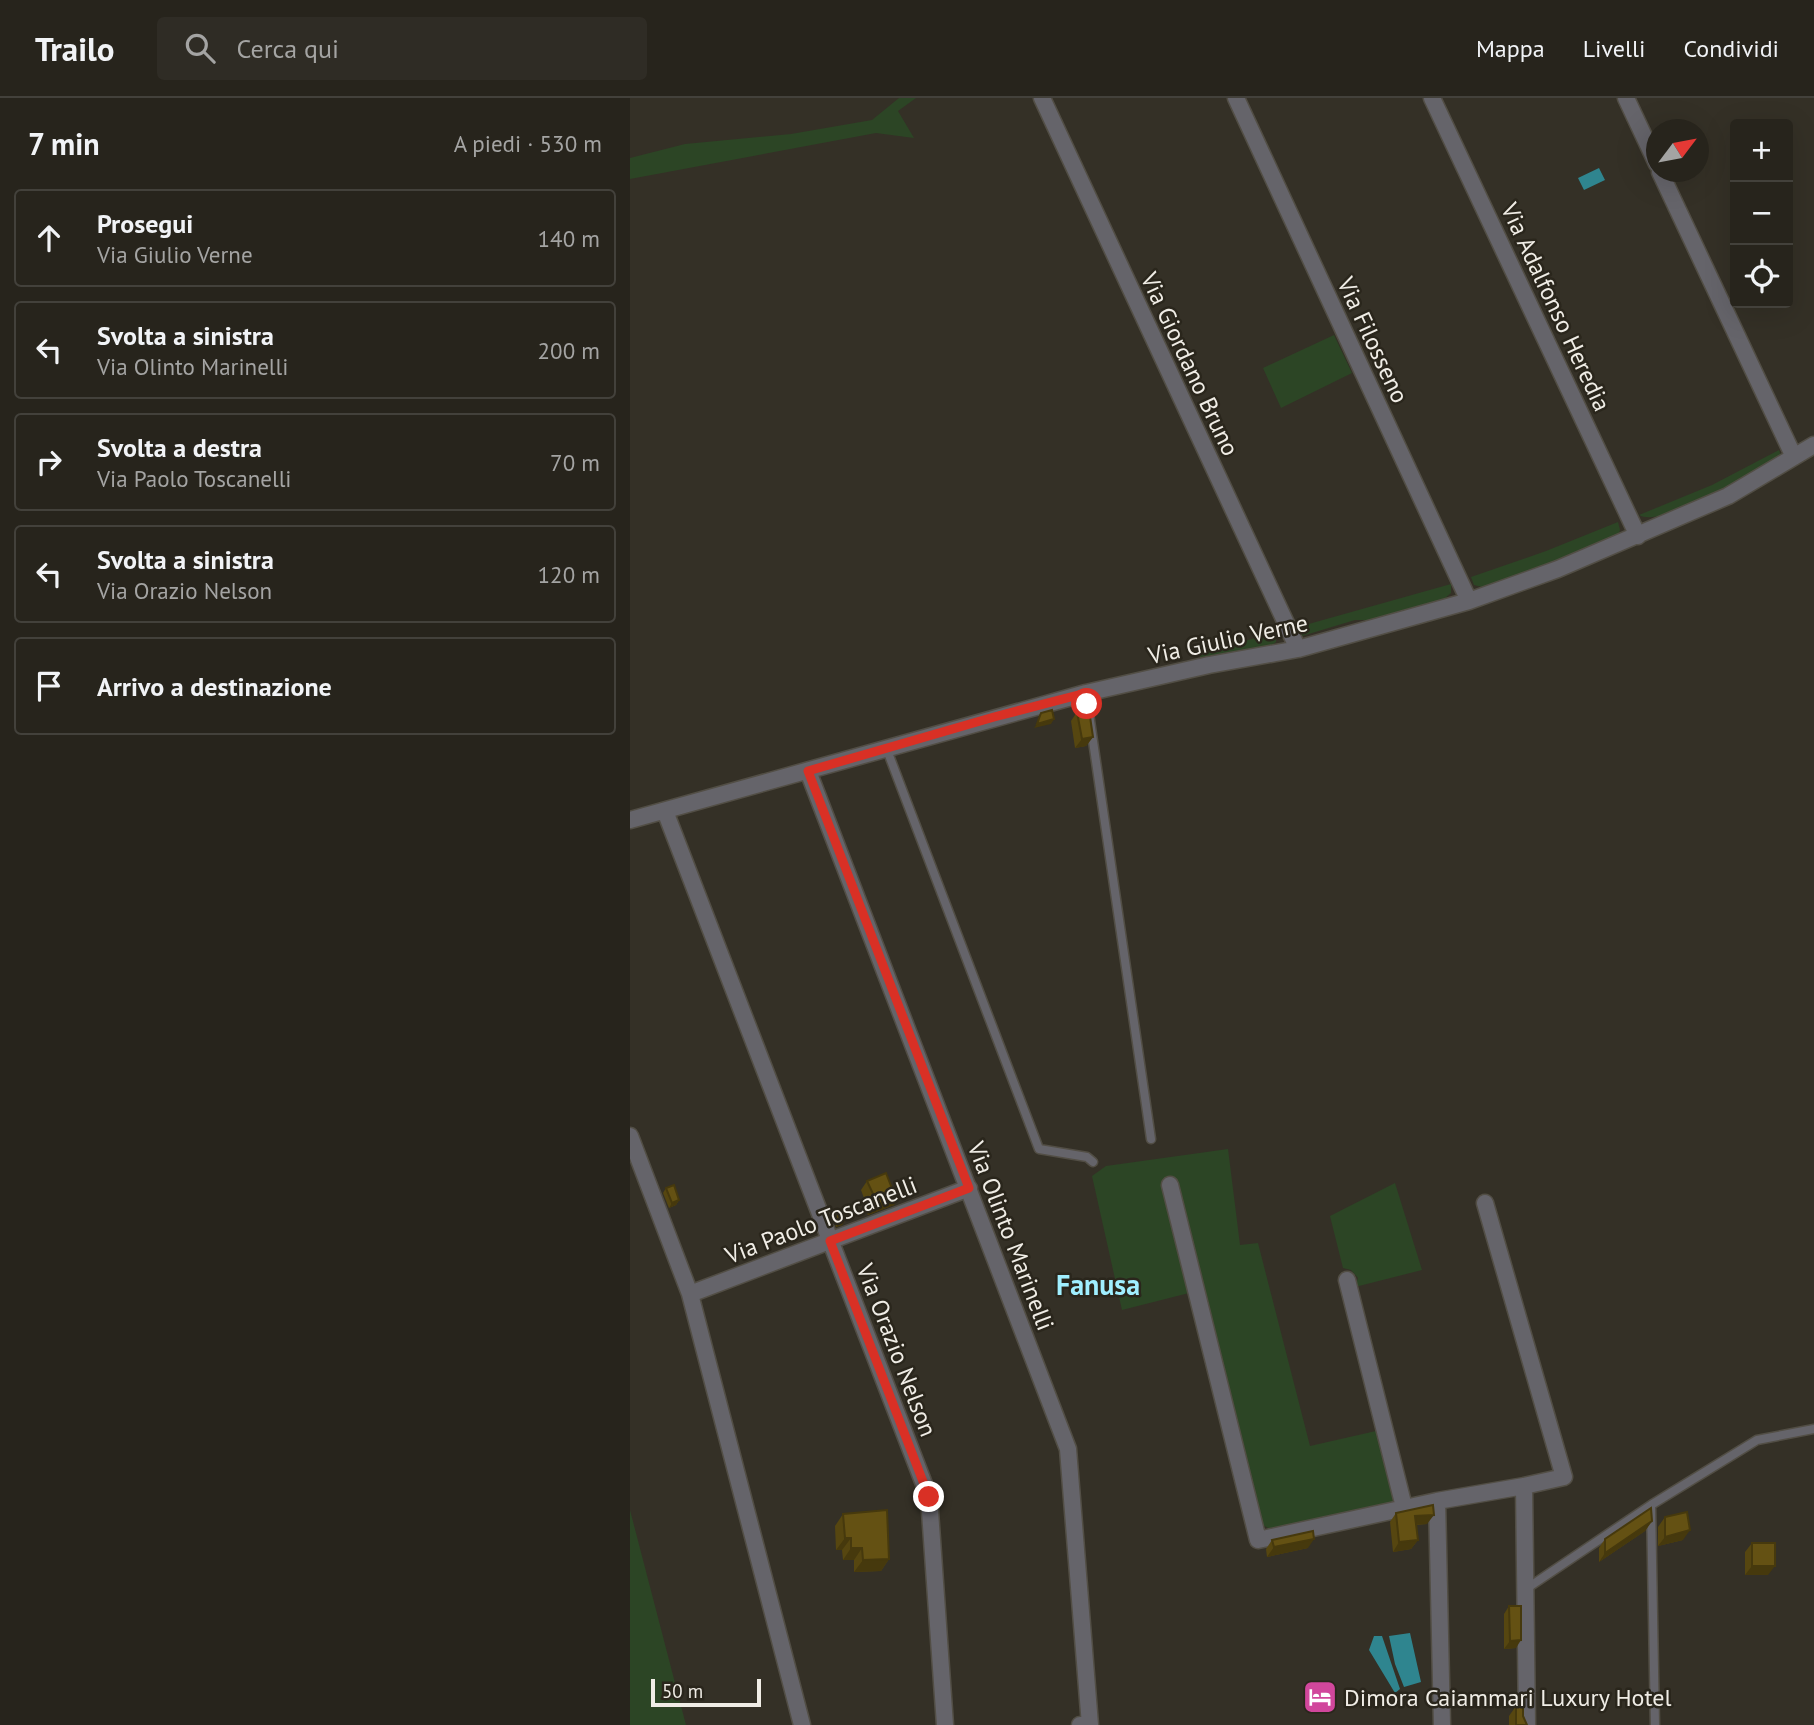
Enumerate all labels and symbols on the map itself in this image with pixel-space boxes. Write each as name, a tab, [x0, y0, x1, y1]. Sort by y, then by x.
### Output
north arrow	[1646, 119, 1709, 182]
street label: Via Adalfonso Heredia	[1494, 197, 1618, 416]
street label: Via Giordano Bruno	[1134, 266, 1246, 461]
street label: Via Filosseno	[1330, 271, 1416, 408]
street label: Via Giulio Verne	[1144, 607, 1311, 671]
route start	[1071, 688, 1102, 719]
street label: Via Olinto Marinelli	[960, 1136, 1061, 1335]
street label: Via Paolo Toscanelli	[720, 1169, 921, 1271]
street label: Via Orazio Nelson	[849, 1258, 944, 1441]
district label: Fanusa	[1056, 1266, 1140, 1303]
route end	[913, 1481, 944, 1512]
scale bar	[651, 1676, 761, 1708]
hotel icon: Dimora Caiammari Luxury Hotel	[1301, 1678, 1339, 1716]
place label: Dimora Caiammari Luxury Hotel	[1344, 1682, 1671, 1713]

